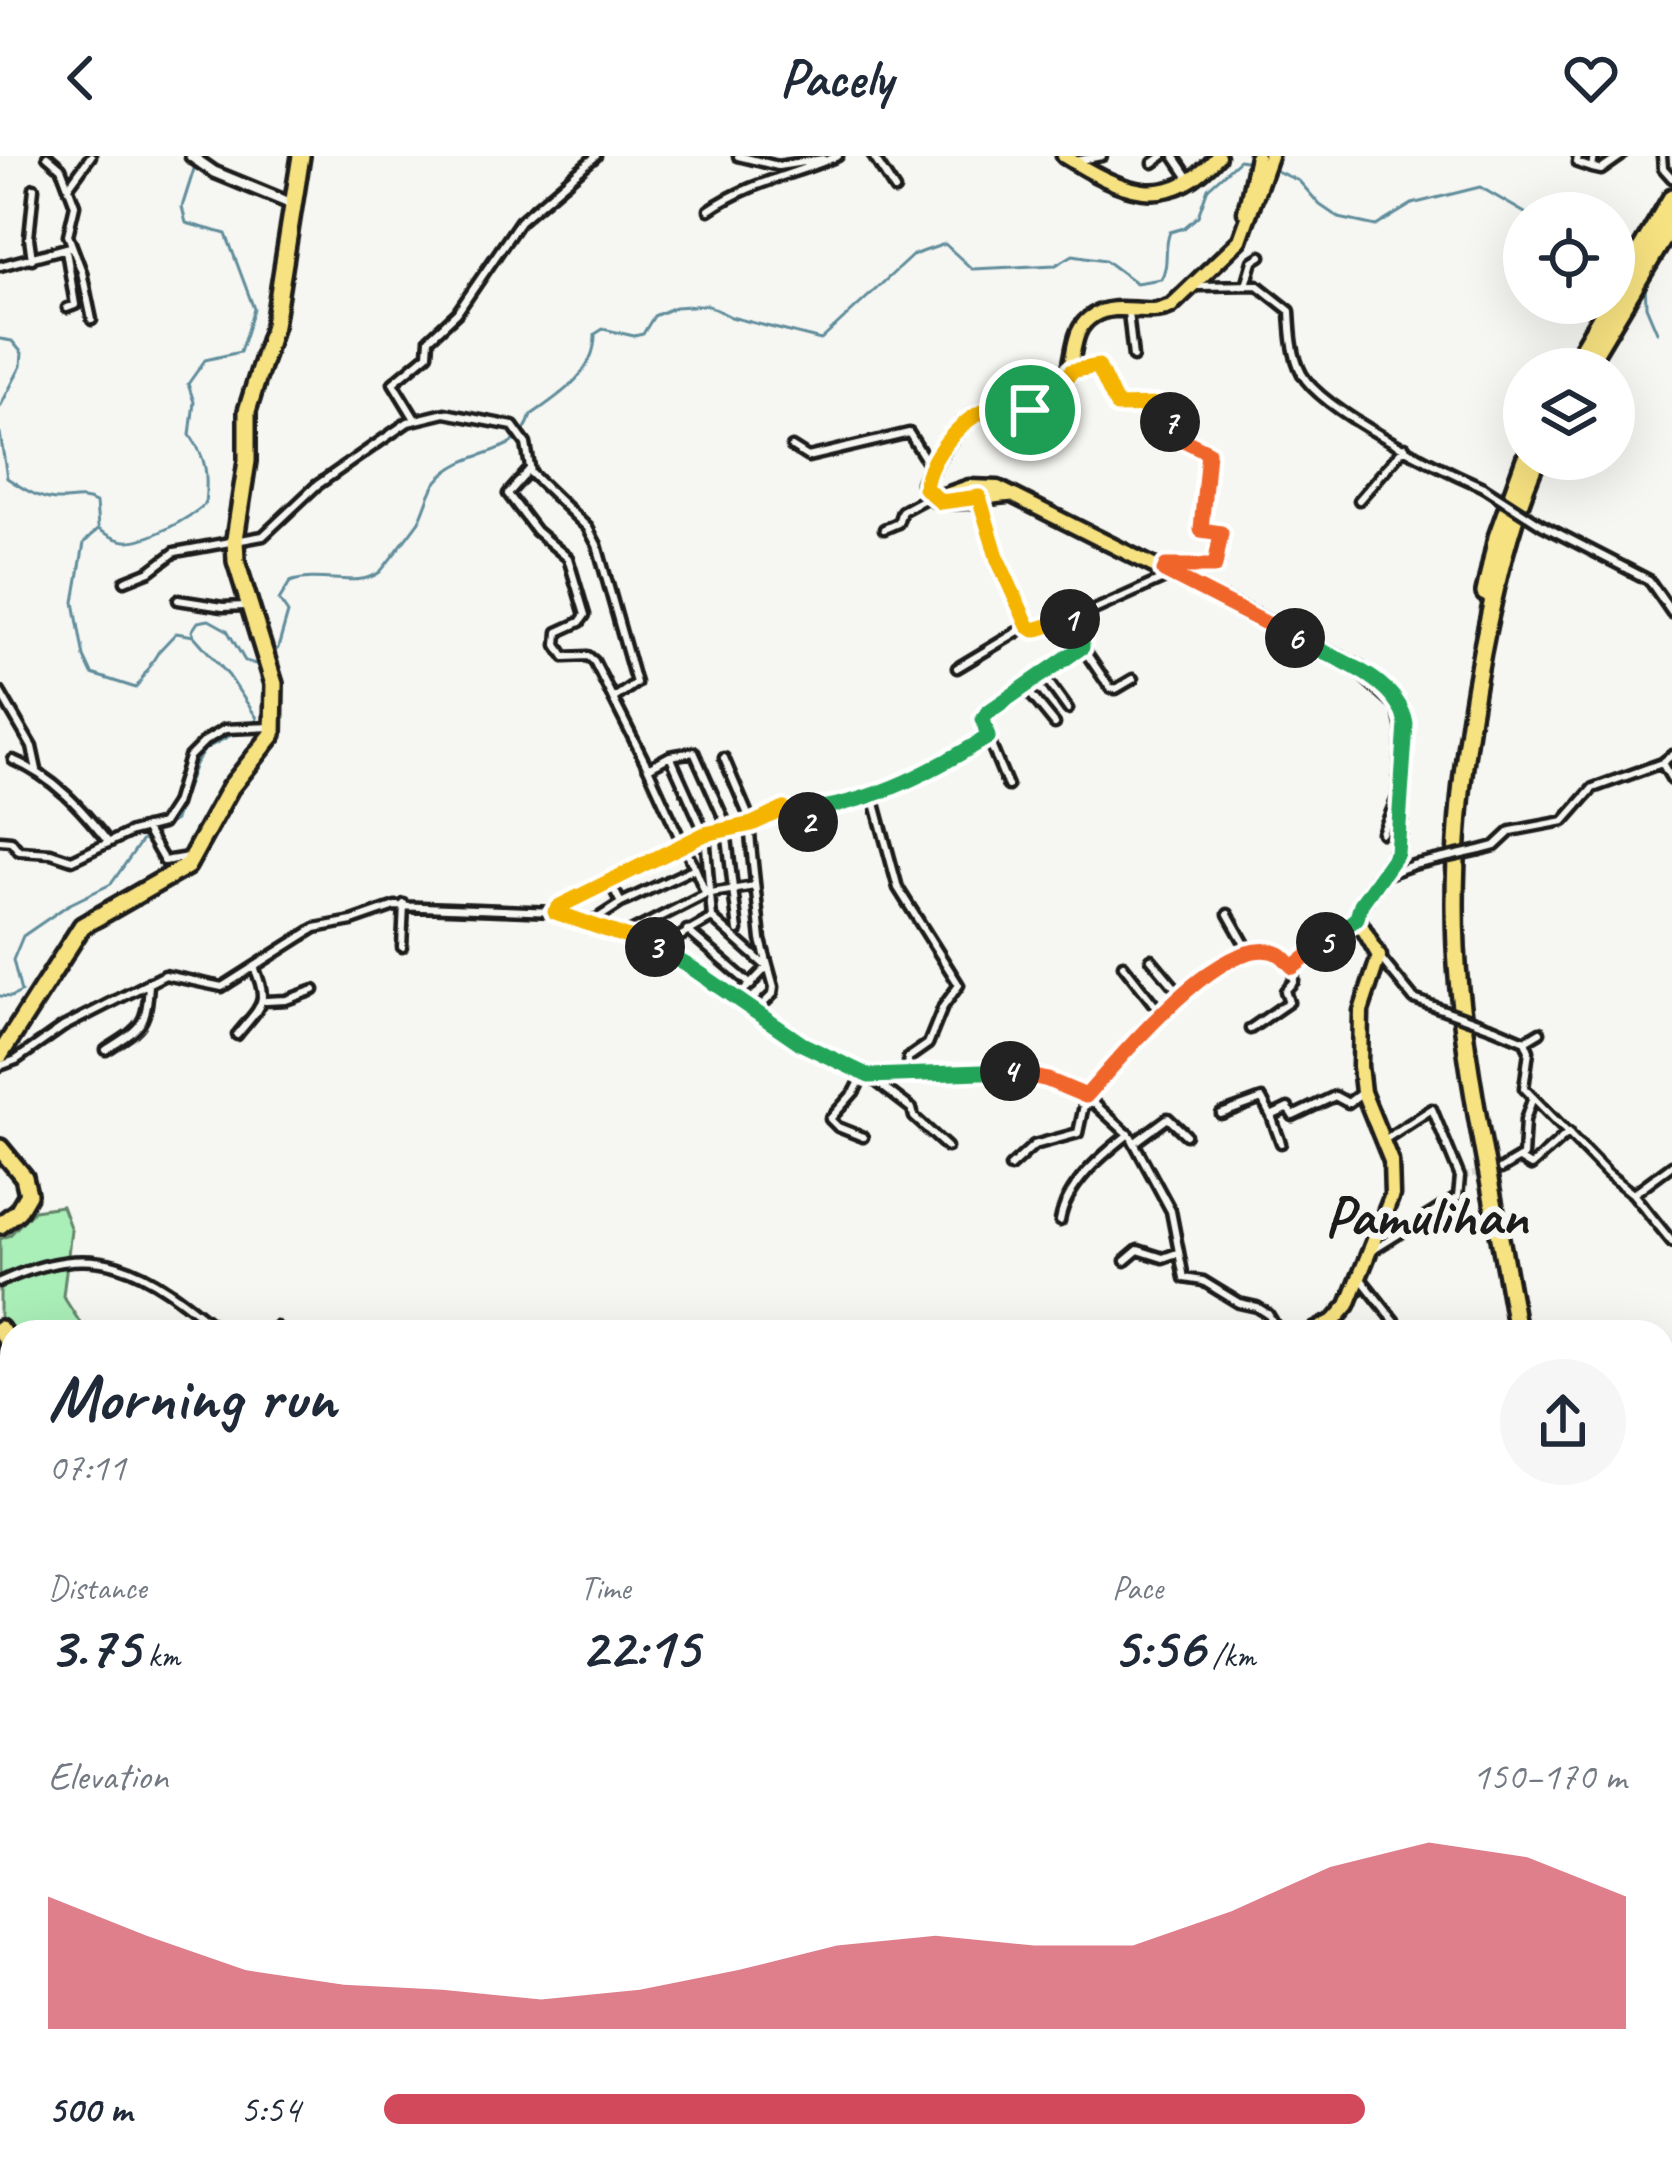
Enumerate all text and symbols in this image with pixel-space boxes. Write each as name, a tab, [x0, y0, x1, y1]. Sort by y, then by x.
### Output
text: Pacely	[780, 44, 892, 112]
icon: back	[48, 45, 114, 111]
icon: heart	[1558, 45, 1624, 111]
map controls	[1503, 192, 1635, 480]
button: locate	[1503, 192, 1635, 324]
button: layers	[1503, 348, 1635, 480]
pin	[979, 359, 1081, 461]
icon: arrive	[997, 377, 1063, 443]
pin: 7	[1140, 392, 1200, 452]
text: 7	[1163, 401, 1177, 443]
pin: 1	[1040, 589, 1100, 649]
text: 1	[1063, 598, 1077, 640]
pin: 6	[1265, 608, 1325, 668]
text: 6	[1287, 617, 1303, 659]
pin: 2	[778, 792, 838, 852]
text: 2	[801, 801, 815, 843]
pin: 5	[1296, 912, 1356, 972]
pin: 3	[625, 917, 685, 977]
text: 5	[1319, 921, 1333, 963]
text: 3	[648, 926, 662, 968]
pin: 4	[980, 1041, 1040, 1101]
text: 4	[1003, 1050, 1017, 1092]
district label: Pamulihan	[1325, 1180, 1529, 1252]
text: Morning run	[48, 1356, 336, 1439]
button: share	[1500, 1359, 1626, 1485]
text: 07:11	[48, 1443, 126, 1492]
text: Distance	[48, 1567, 146, 1609]
text: Time	[580, 1567, 631, 1609]
text: Pace	[1112, 1567, 1163, 1609]
text: 3.75	[48, 1609, 140, 1685]
text: 22:15	[580, 1609, 699, 1685]
text: 5:56	[1112, 1609, 1204, 1685]
text: km	[140, 1635, 180, 1677]
text: /km	[1204, 1635, 1255, 1677]
text: Elevation	[48, 1752, 168, 1801]
text: 150–170 m	[1472, 1752, 1626, 1801]
text: 500 m	[48, 2085, 132, 2134]
text: 5:54	[240, 2085, 300, 2134]

